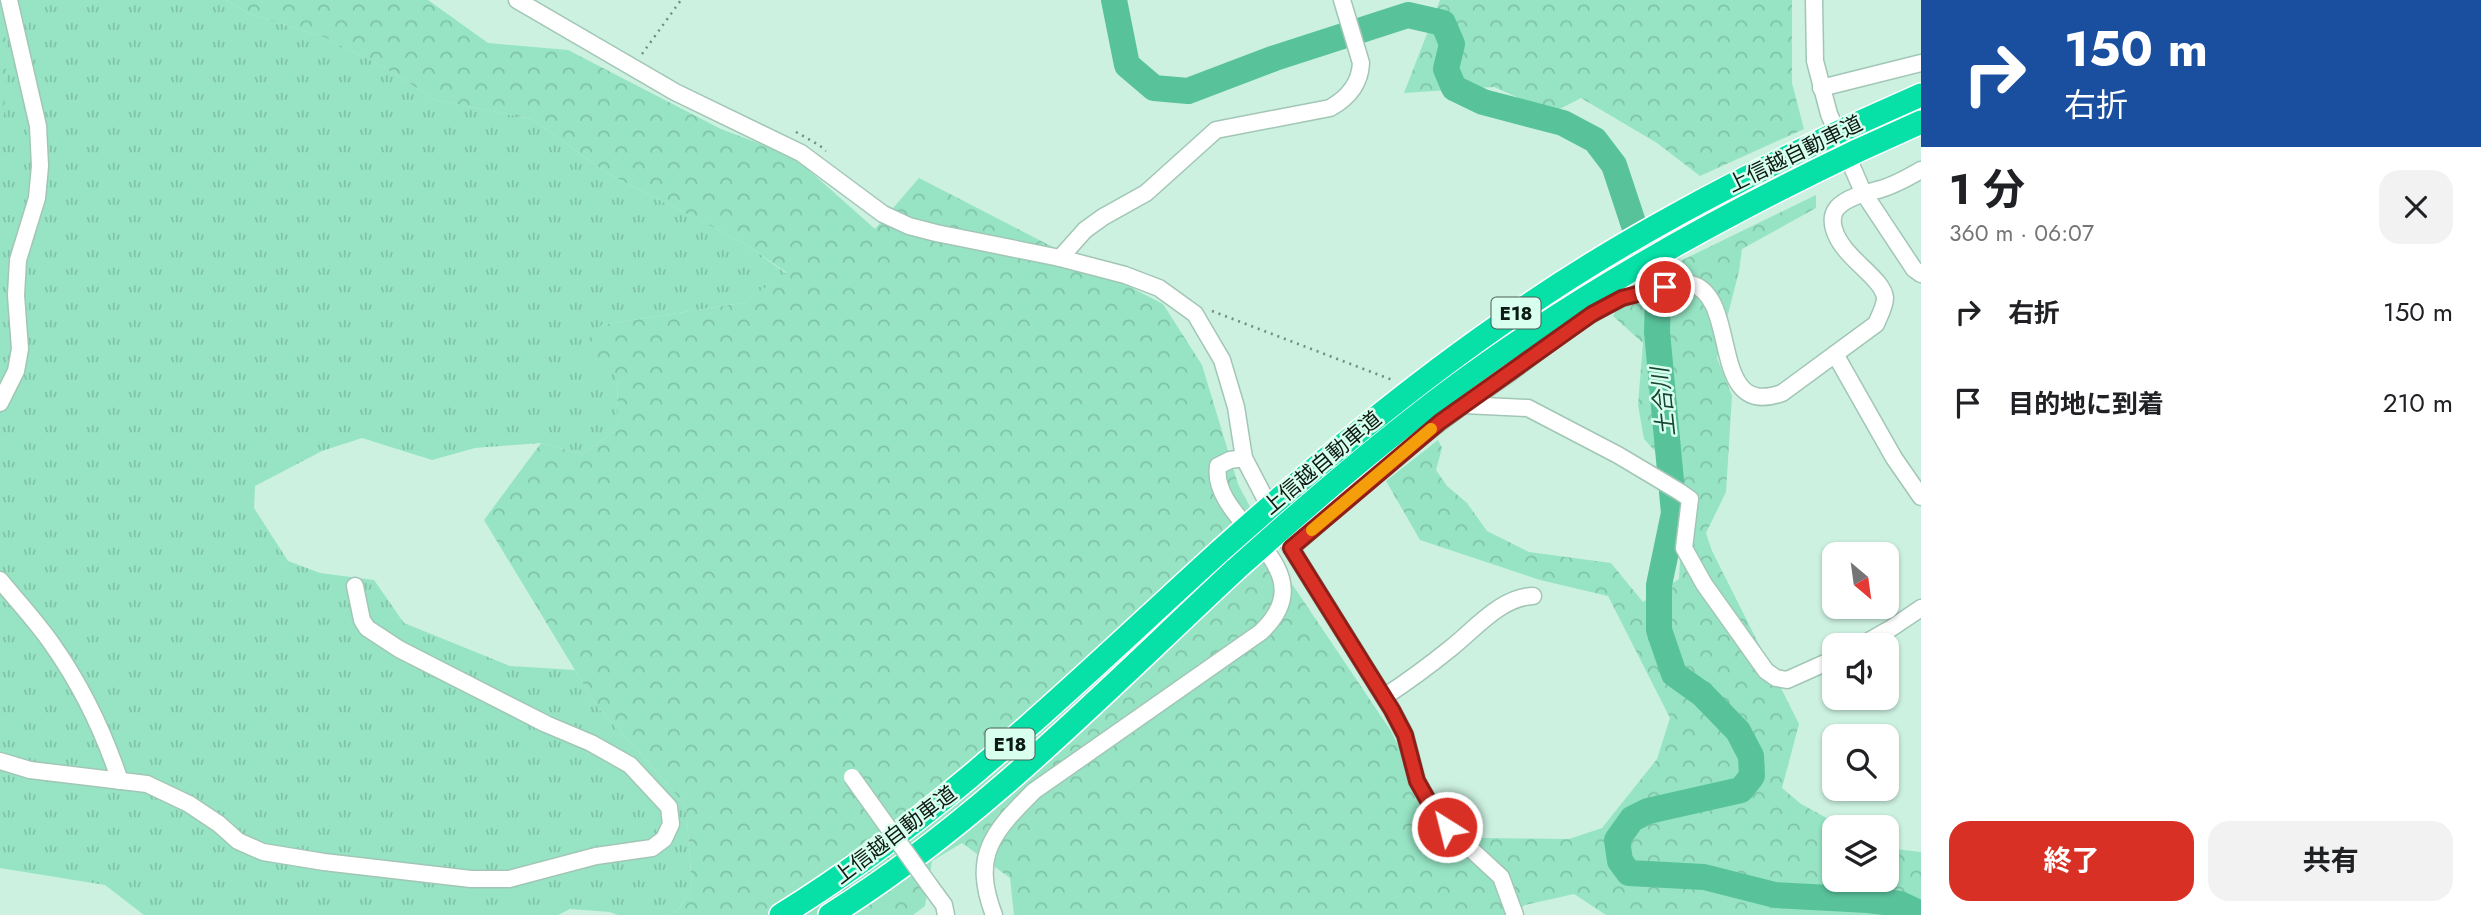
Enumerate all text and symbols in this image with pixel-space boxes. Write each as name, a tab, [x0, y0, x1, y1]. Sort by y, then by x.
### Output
text: 150 m	[2064, 14, 2208, 84]
icon: right	[1949, 28, 2040, 119]
text: 右折	[2064, 82, 2128, 128]
street label: 上信越自動車道	[1722, 108, 1868, 200]
text: 1 分	[1949, 159, 2025, 220]
button: close	[2379, 170, 2453, 244]
text: 360 m · 06:07	[1949, 216, 2094, 250]
pin	[1635, 257, 1695, 317]
icon: arrive	[1646, 268, 1684, 306]
icon: right	[1949, 293, 1987, 331]
text: 150 m	[2383, 293, 2453, 331]
text: 右折	[2008, 294, 2060, 332]
road number: E18	[1492, 298, 1540, 328]
water label: 土合川	[1642, 363, 1684, 438]
icon: arrive	[1949, 384, 1987, 422]
text: 210 m	[2383, 384, 2453, 422]
text: 目的地に到着	[2008, 385, 2164, 423]
street label: 上信越自動車道	[1256, 404, 1388, 522]
north arrow	[1822, 542, 1899, 620]
map controls	[1822, 542, 1899, 892]
button: sound	[1822, 633, 1899, 710]
button: search	[1822, 724, 1899, 801]
road number: E18	[986, 729, 1034, 760]
street label: 上信越自動車道	[827, 779, 963, 891]
position arrow	[1410, 790, 1484, 864]
button: layers	[1822, 815, 1899, 892]
button: 終了	[1949, 821, 2194, 901]
button: 共有	[2208, 821, 2453, 901]

